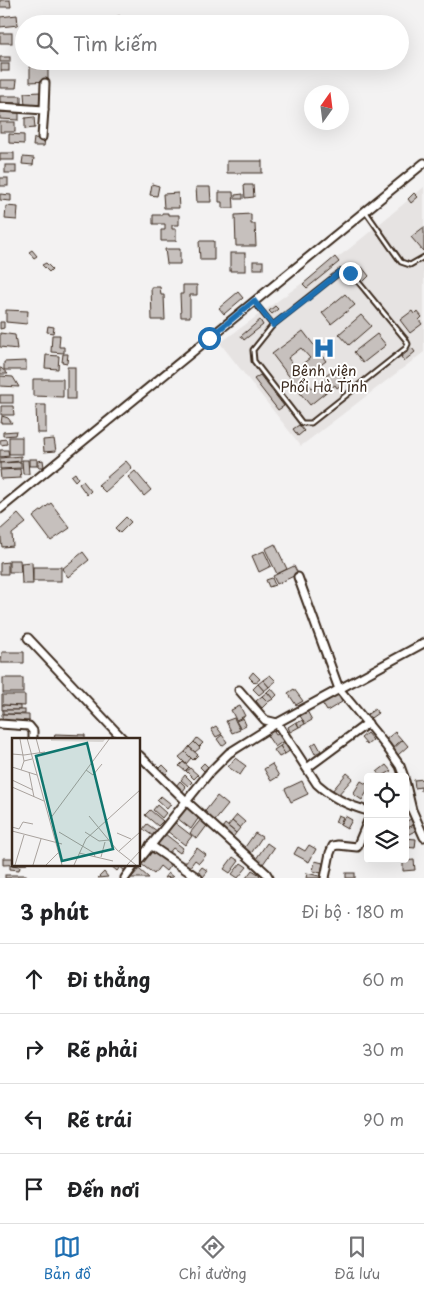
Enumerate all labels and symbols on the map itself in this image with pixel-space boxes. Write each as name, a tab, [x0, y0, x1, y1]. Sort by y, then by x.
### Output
north arrow	[304, 85, 349, 130]
route end	[339, 262, 362, 285]
route start	[198, 327, 221, 350]
hospital icon: Bệnh viện Phổi Hà Tĩnh	[311, 335, 337, 361]
place label: Bệnh viện Phổi Hà Tĩnh	[281, 360, 367, 397]
inset map	[12, 738, 140, 866]

